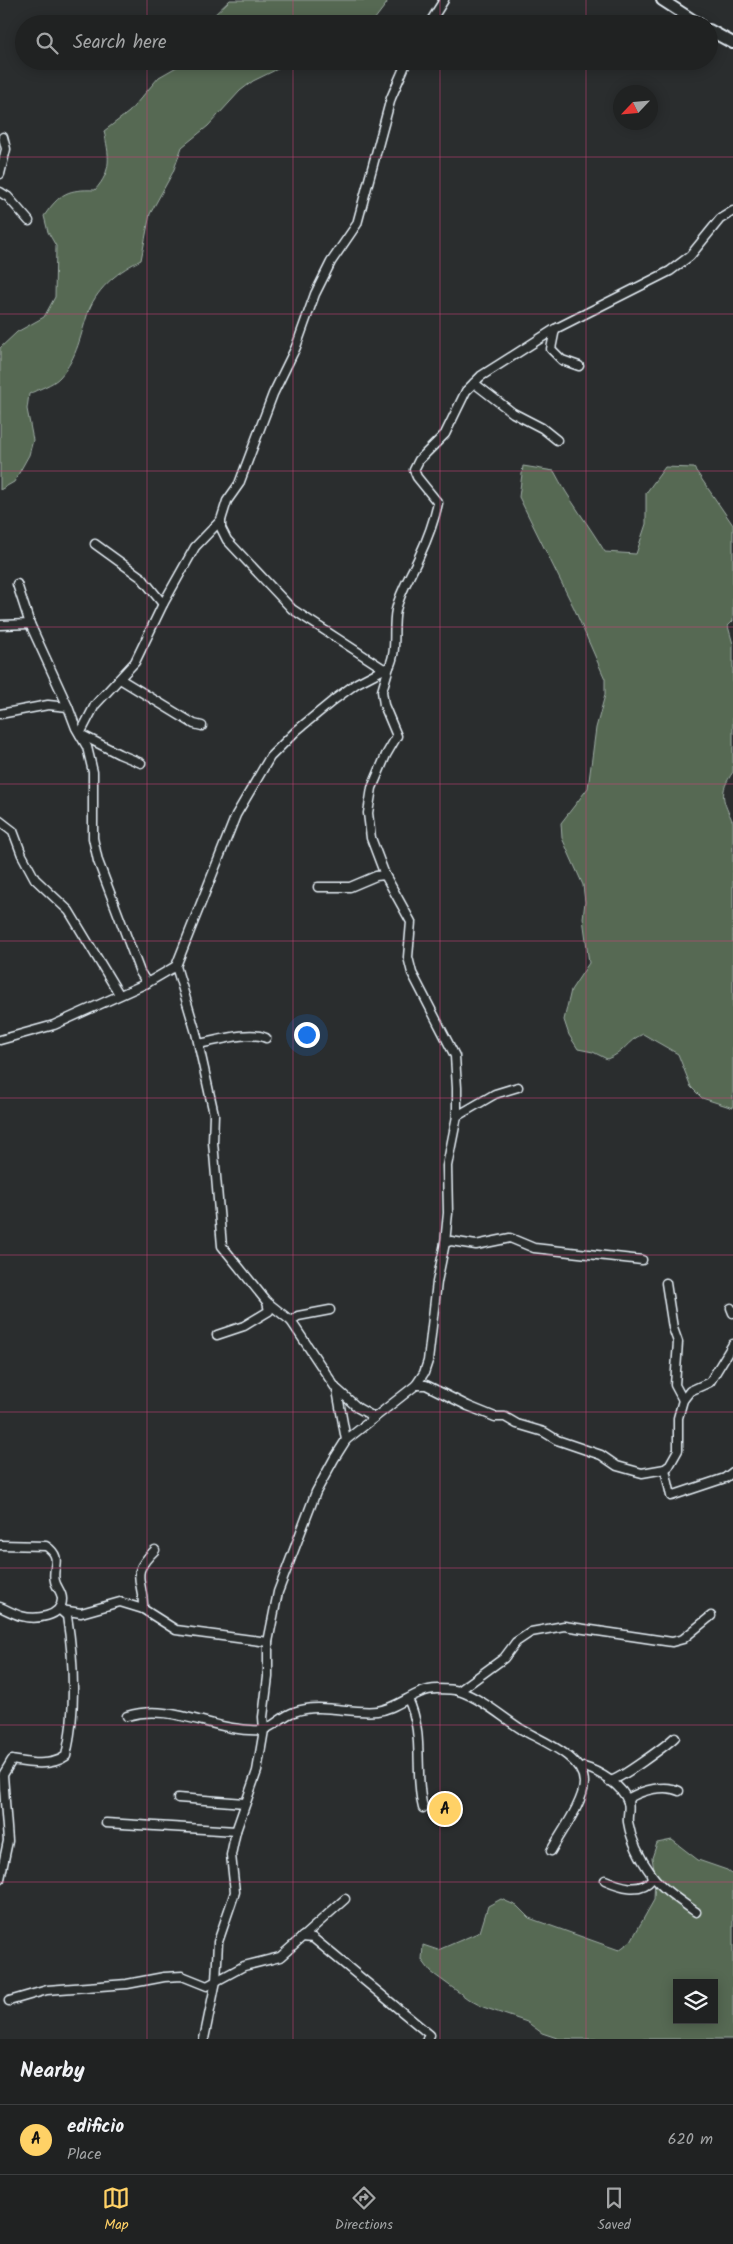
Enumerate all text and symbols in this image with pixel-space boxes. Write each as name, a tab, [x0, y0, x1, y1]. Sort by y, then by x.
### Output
search box	[15, 15, 718, 70]
text: Search here	[73, 28, 167, 58]
icon: search	[33, 29, 61, 57]
north arrow	[613, 85, 658, 130]
your location	[294, 1022, 320, 1048]
pin: A	[429, 1790, 461, 1828]
map controls	[673, 1979, 718, 2024]
button: layers	[673, 1979, 718, 2024]
text: Nearby	[20, 2055, 85, 2088]
text: edificio	[67, 2112, 124, 2142]
text: A	[31, 2127, 41, 2152]
text: 620 m	[668, 2127, 713, 2152]
text: Place	[67, 2142, 101, 2167]
tab: Map	[102, 2184, 130, 2236]
tab: Directions	[335, 2184, 393, 2236]
tab: Saved	[597, 2184, 631, 2236]

